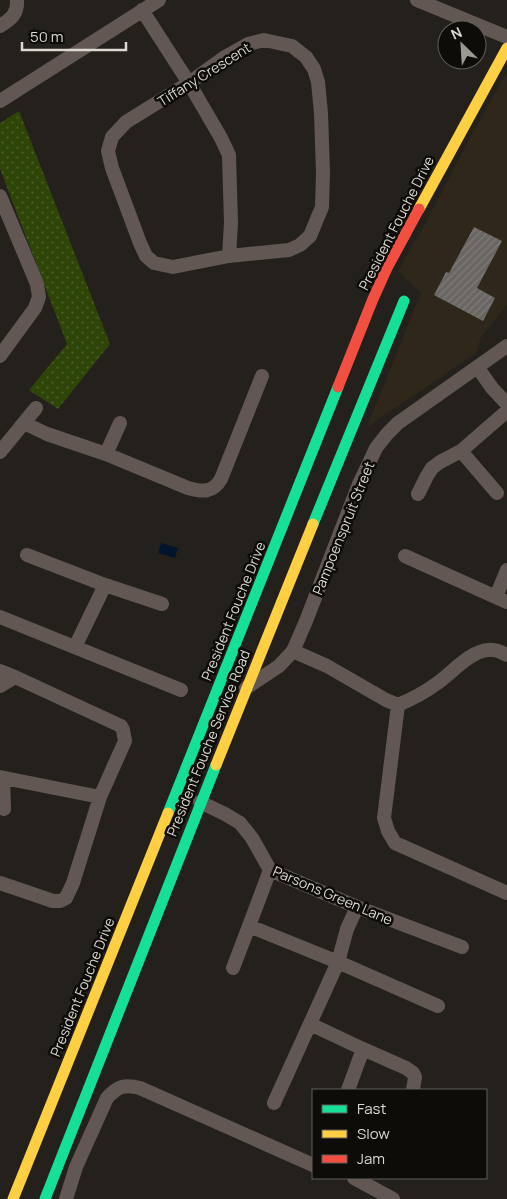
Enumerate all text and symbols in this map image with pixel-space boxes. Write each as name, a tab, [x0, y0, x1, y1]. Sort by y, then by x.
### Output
scale bar	[22, 20, 126, 52]
north arrow	[437, 20, 487, 70]
text: N	[448, 22, 465, 44]
text: 50 m	[30, 26, 64, 47]
street label: Tiffany Crescent	[154, 37, 255, 110]
street label: President Fouche Drive	[354, 153, 438, 293]
street label: Pampoenspruit Street	[308, 458, 379, 598]
street label: President Fouche Drive	[196, 539, 270, 683]
street label: President Fouche Service Road	[162, 647, 254, 839]
street label: Parsons Green Lane	[270, 861, 396, 929]
street label: President Fouche Drive	[45, 915, 119, 1059]
legend	[312, 1089, 487, 1179]
text: Fast	[357, 1098, 386, 1119]
text: Slow	[357, 1123, 390, 1144]
text: Jam	[357, 1148, 385, 1169]

